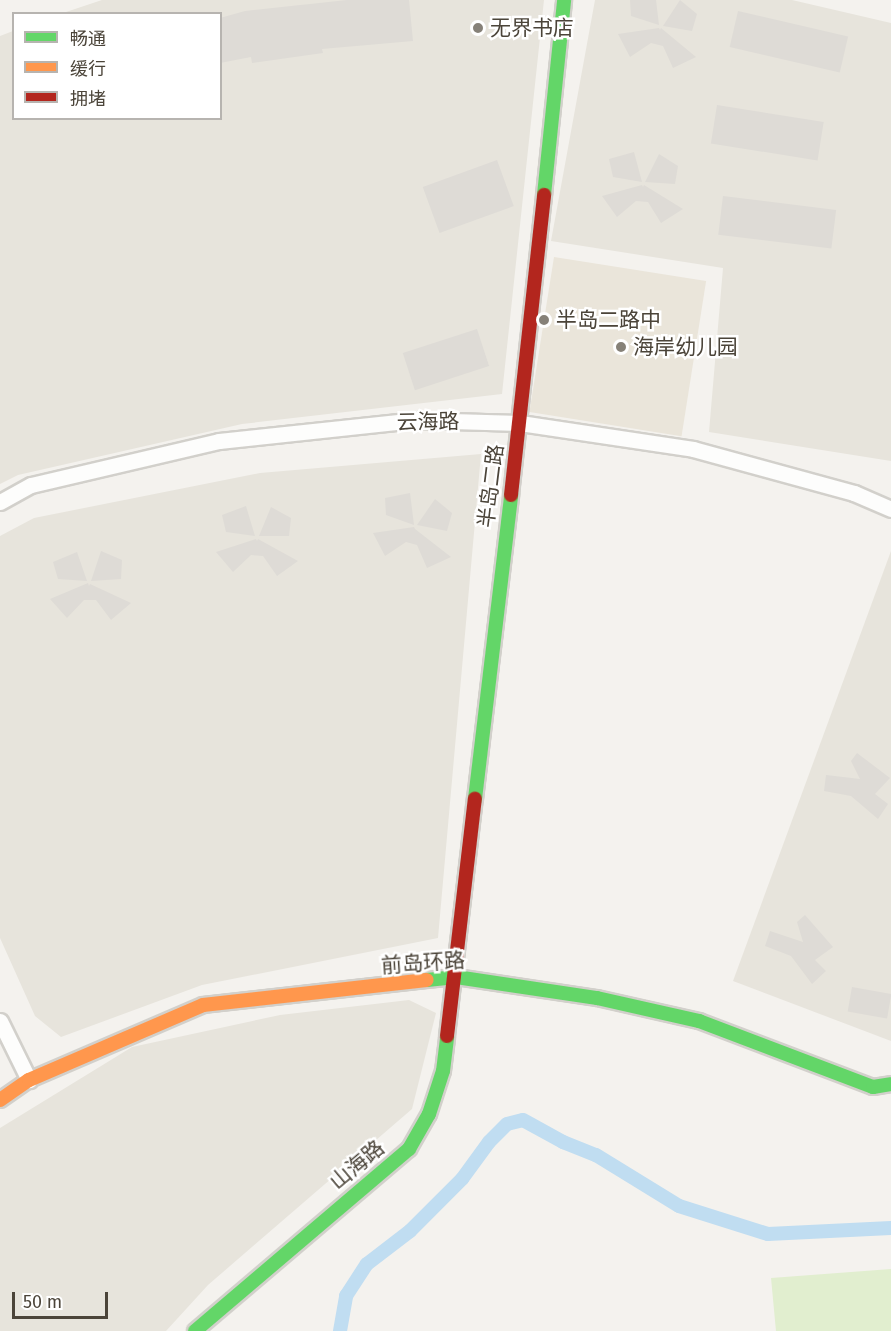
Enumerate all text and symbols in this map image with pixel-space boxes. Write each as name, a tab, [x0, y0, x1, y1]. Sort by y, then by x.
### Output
legend	[12, 12, 222, 120]
place label: 无界书店	[490, 15, 574, 41]
marker: 无界书店	[471, 21, 485, 35]
text: 畅通	[70, 28, 106, 50]
text: 缓行	[70, 58, 106, 80]
text: 拥堵	[70, 88, 106, 110]
place label: 半岛二路中	[556, 307, 661, 333]
marker: 半岛二路中	[537, 313, 551, 327]
place label: 海岸幼儿园	[633, 334, 738, 360]
marker: 海岸幼儿园	[614, 340, 628, 354]
street label: 云海路	[396, 409, 460, 435]
street label: 半岛二路	[473, 443, 509, 529]
street label: 前岛环路	[380, 948, 466, 978]
street label: 山海路	[325, 1135, 389, 1195]
scale bar	[15, 1280, 111, 1318]
text: 50 m	[23, 1291, 62, 1313]

